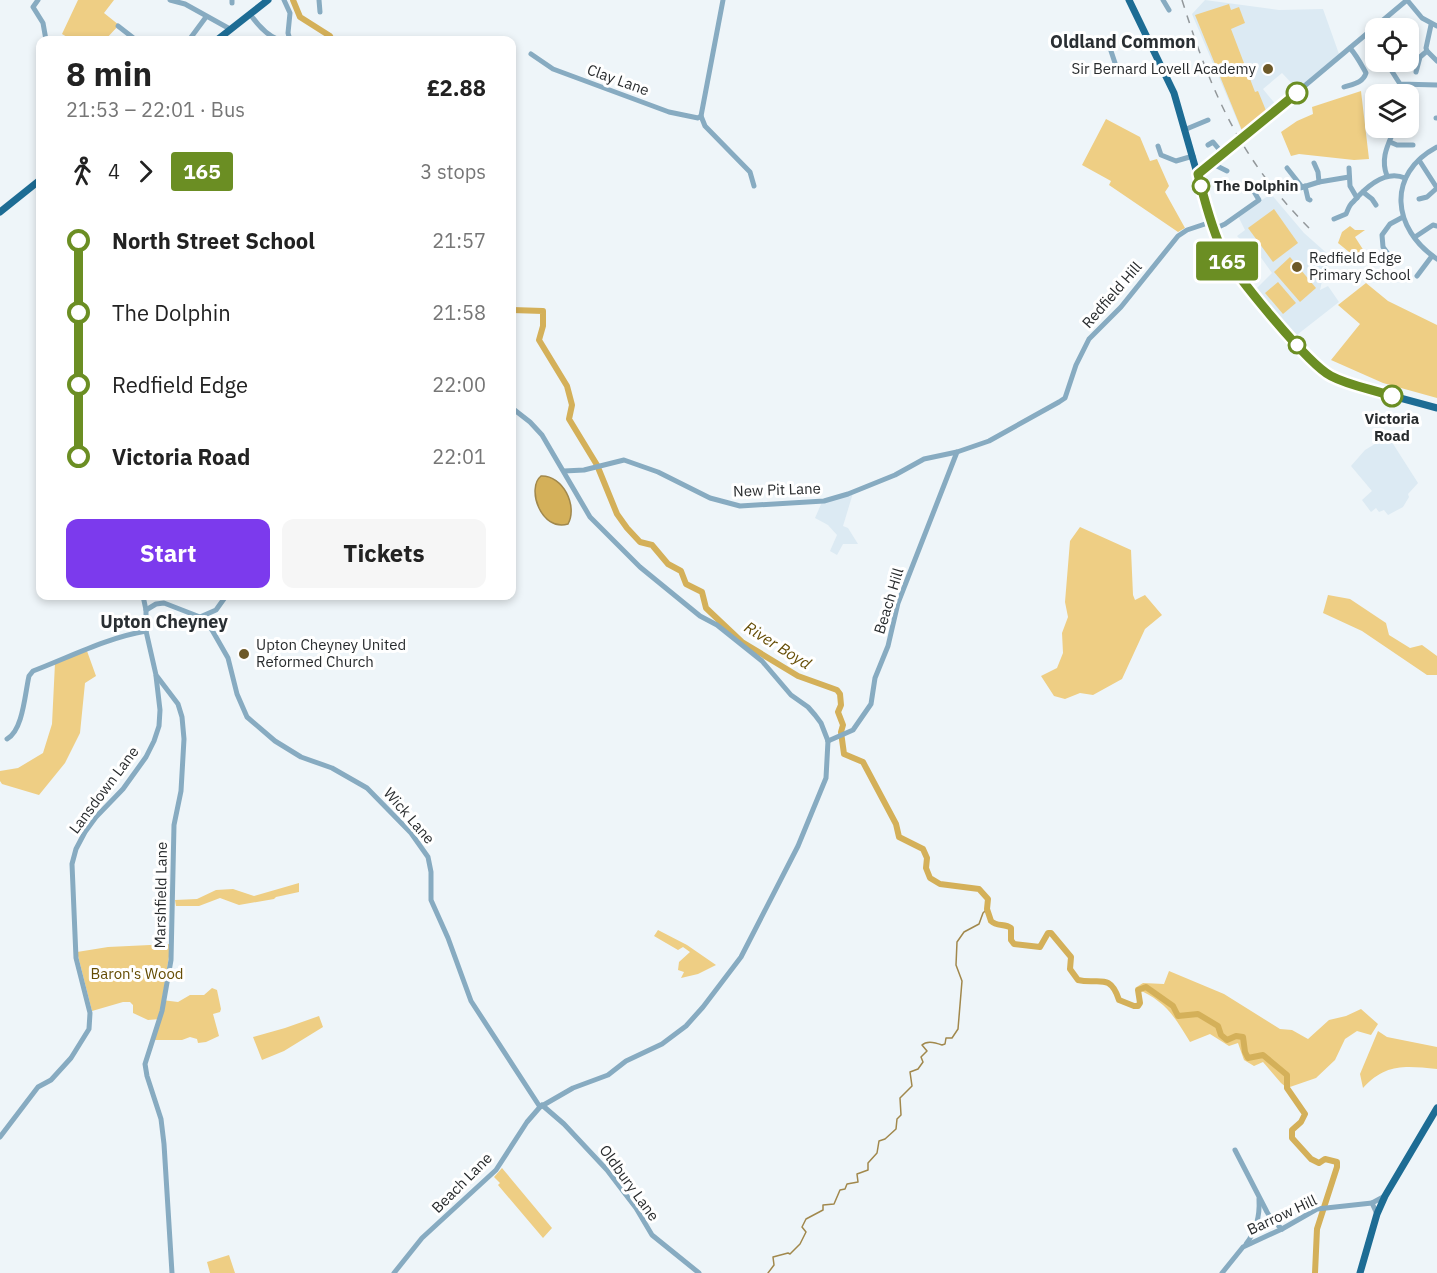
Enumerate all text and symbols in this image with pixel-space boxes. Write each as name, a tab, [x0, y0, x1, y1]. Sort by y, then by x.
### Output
map controls	[1365, 18, 1419, 138]
button: locate	[1365, 18, 1419, 72]
district label: Oldland Common	[1050, 30, 1196, 53]
text: 8 min	[66, 52, 152, 95]
place label: Sir Bernard Lovell Academy	[1071, 59, 1257, 78]
street label: Clay Lane	[585, 60, 652, 100]
marker: Sir Bernard Lovell Academy	[1261, 62, 1275, 76]
text: £2.88	[427, 73, 486, 102]
unlabelled marker	[1286, 82, 1308, 104]
button: layers	[1365, 84, 1419, 138]
text: 21:53 – 22:01 · Bus	[66, 96, 245, 123]
icon: walk	[66, 155, 99, 188]
icon: forward	[129, 155, 162, 188]
text: 165	[183, 157, 221, 185]
text: 4	[108, 158, 120, 185]
text: 3 stops	[420, 158, 486, 185]
place label: The Dolphin	[1214, 176, 1298, 195]
marker: The Dolphin	[1192, 177, 1210, 195]
text: North Street School	[112, 226, 315, 255]
text: 21:57	[432, 227, 486, 254]
line badge: 165	[1192, 242, 1262, 280]
text: 165	[1208, 247, 1246, 275]
place label: Redfield Edge Primary School	[1309, 248, 1411, 284]
street label: Redfield Hill	[1078, 258, 1146, 332]
marker: Redfield Edge Primary School	[1290, 260, 1304, 274]
text: The Dolphin	[112, 298, 231, 327]
text: 21:58	[432, 299, 486, 326]
unlabelled marker	[1288, 336, 1306, 354]
text: Redfield Edge	[112, 370, 248, 399]
text: 22:00	[432, 371, 486, 398]
marker: Victoria Road	[1381, 385, 1403, 407]
place label: Victoria Road	[1365, 409, 1420, 445]
text: Victoria Road	[112, 442, 250, 471]
text: 22:01	[432, 443, 486, 470]
street label: New Pit Lane	[733, 478, 821, 501]
button: Start	[66, 519, 270, 588]
button: Tickets	[282, 519, 486, 588]
street label: Beach Hill	[869, 566, 908, 636]
district label: Upton Cheyney	[100, 610, 228, 633]
water label: River Boyd	[741, 617, 816, 674]
place label: Upton Cheyney United Reformed Church	[256, 635, 406, 671]
marker: Upton Cheyney United Reformed Church	[237, 647, 251, 661]
street label: Lansdown Lane	[65, 742, 143, 837]
street label: Wick Lane	[380, 784, 439, 848]
street label: Marshfield Lane	[150, 841, 171, 949]
park label: Baron's Wood	[90, 964, 184, 983]
street label: Oldbury Lane	[595, 1141, 663, 1225]
street label: Beach Lane	[427, 1148, 496, 1217]
street label: Barrow Hill	[1244, 1190, 1320, 1239]

